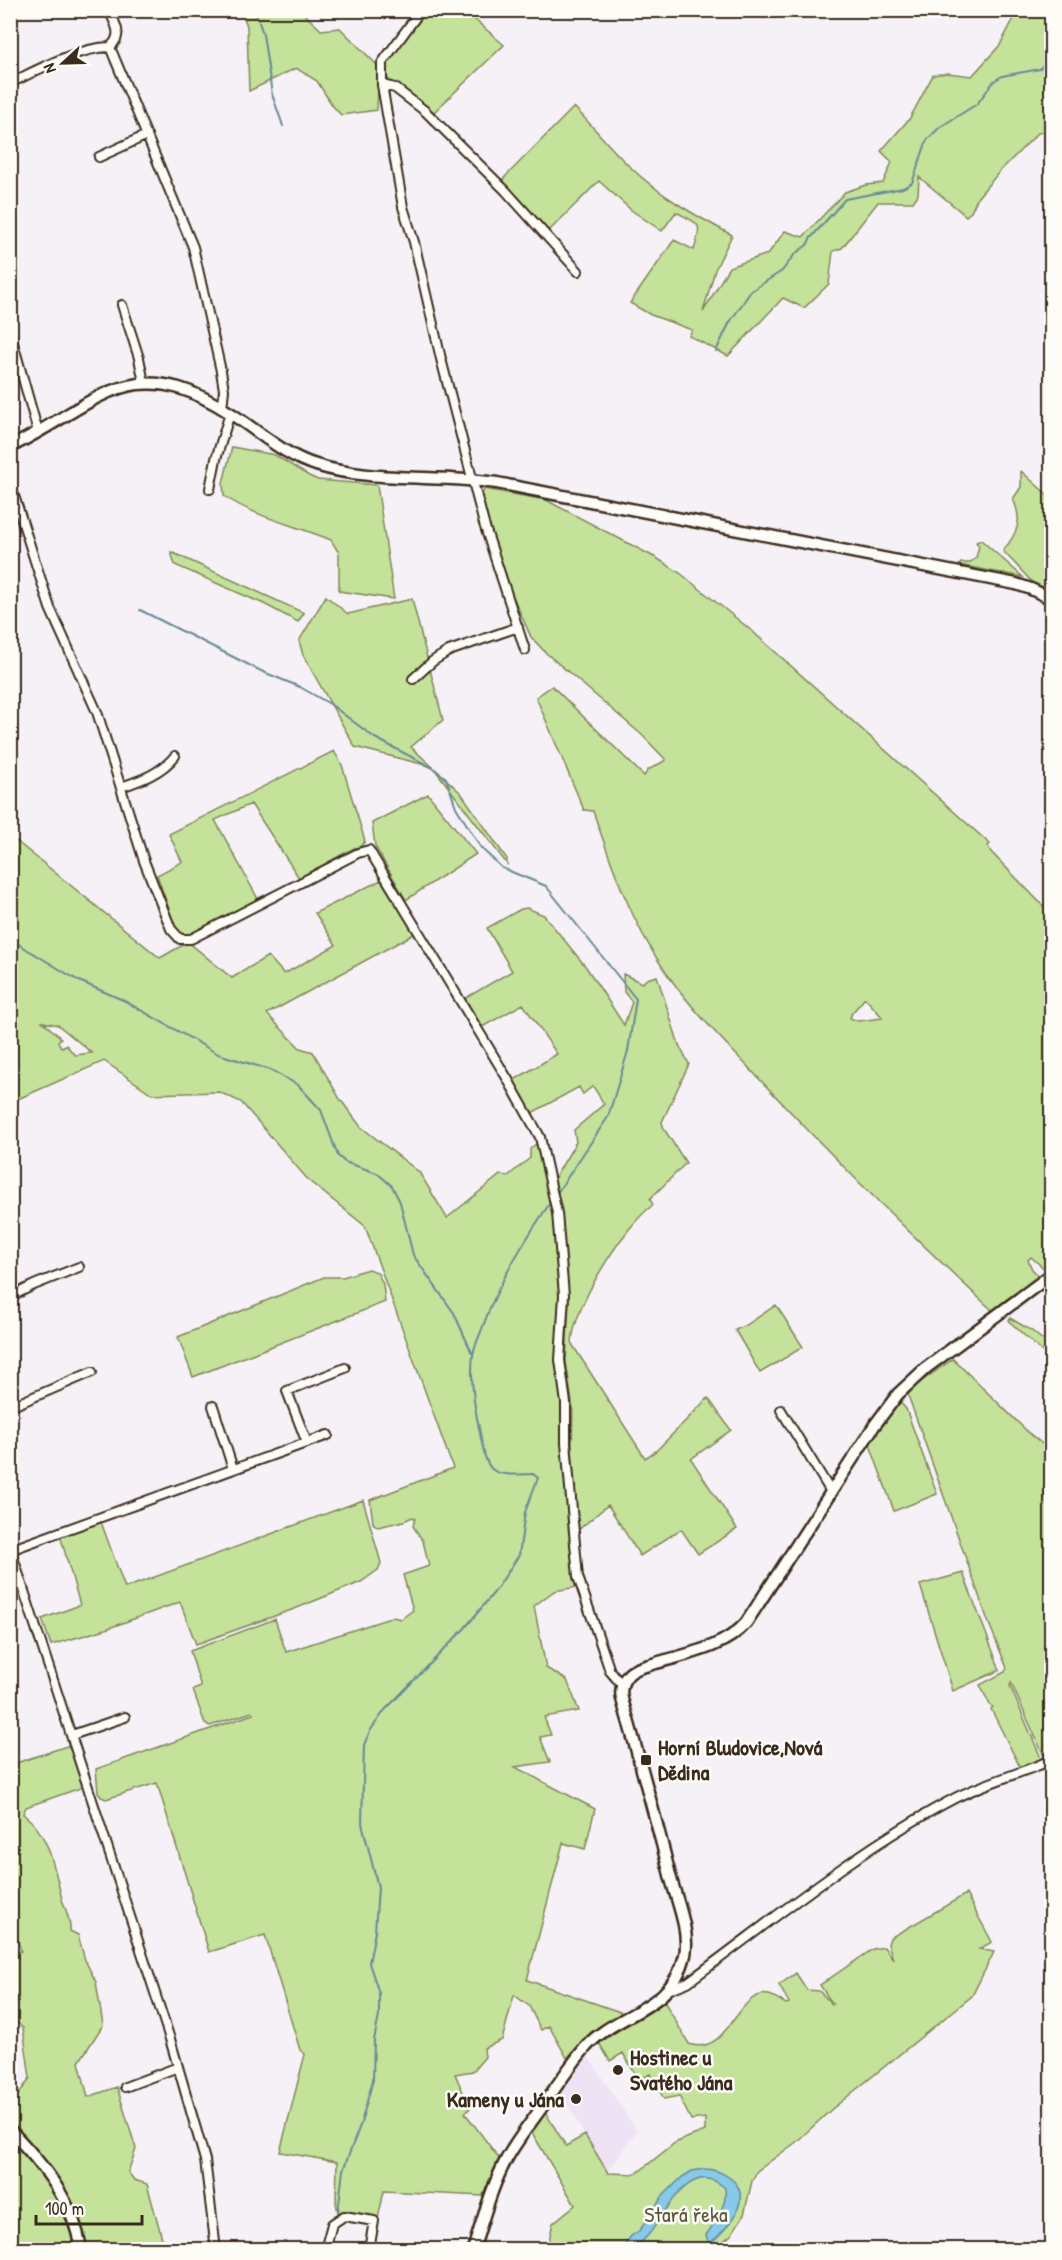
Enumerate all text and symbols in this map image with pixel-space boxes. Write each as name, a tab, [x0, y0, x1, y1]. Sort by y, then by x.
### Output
north arrow	[33, 33, 93, 93]
text: N	[37, 60, 61, 77]
place label: Horní Bludovice,Nová Dědina	[658, 1732, 823, 1787]
marker: Horní Bludovice,Nová Dědina	[639, 1753, 653, 1767]
place label: Hostinec u Svatého Jána	[630, 2042, 733, 2097]
marker: Hostinec u Svatého Jána	[611, 2063, 625, 2077]
place label: Kameny u Jána	[447, 2084, 564, 2115]
marker: Kameny u Jána	[569, 2092, 583, 2106]
scale bar	[36, 2188, 142, 2226]
text: 100 m	[45, 2196, 84, 2221]
park label: Stará řeka	[644, 2199, 728, 2229]

